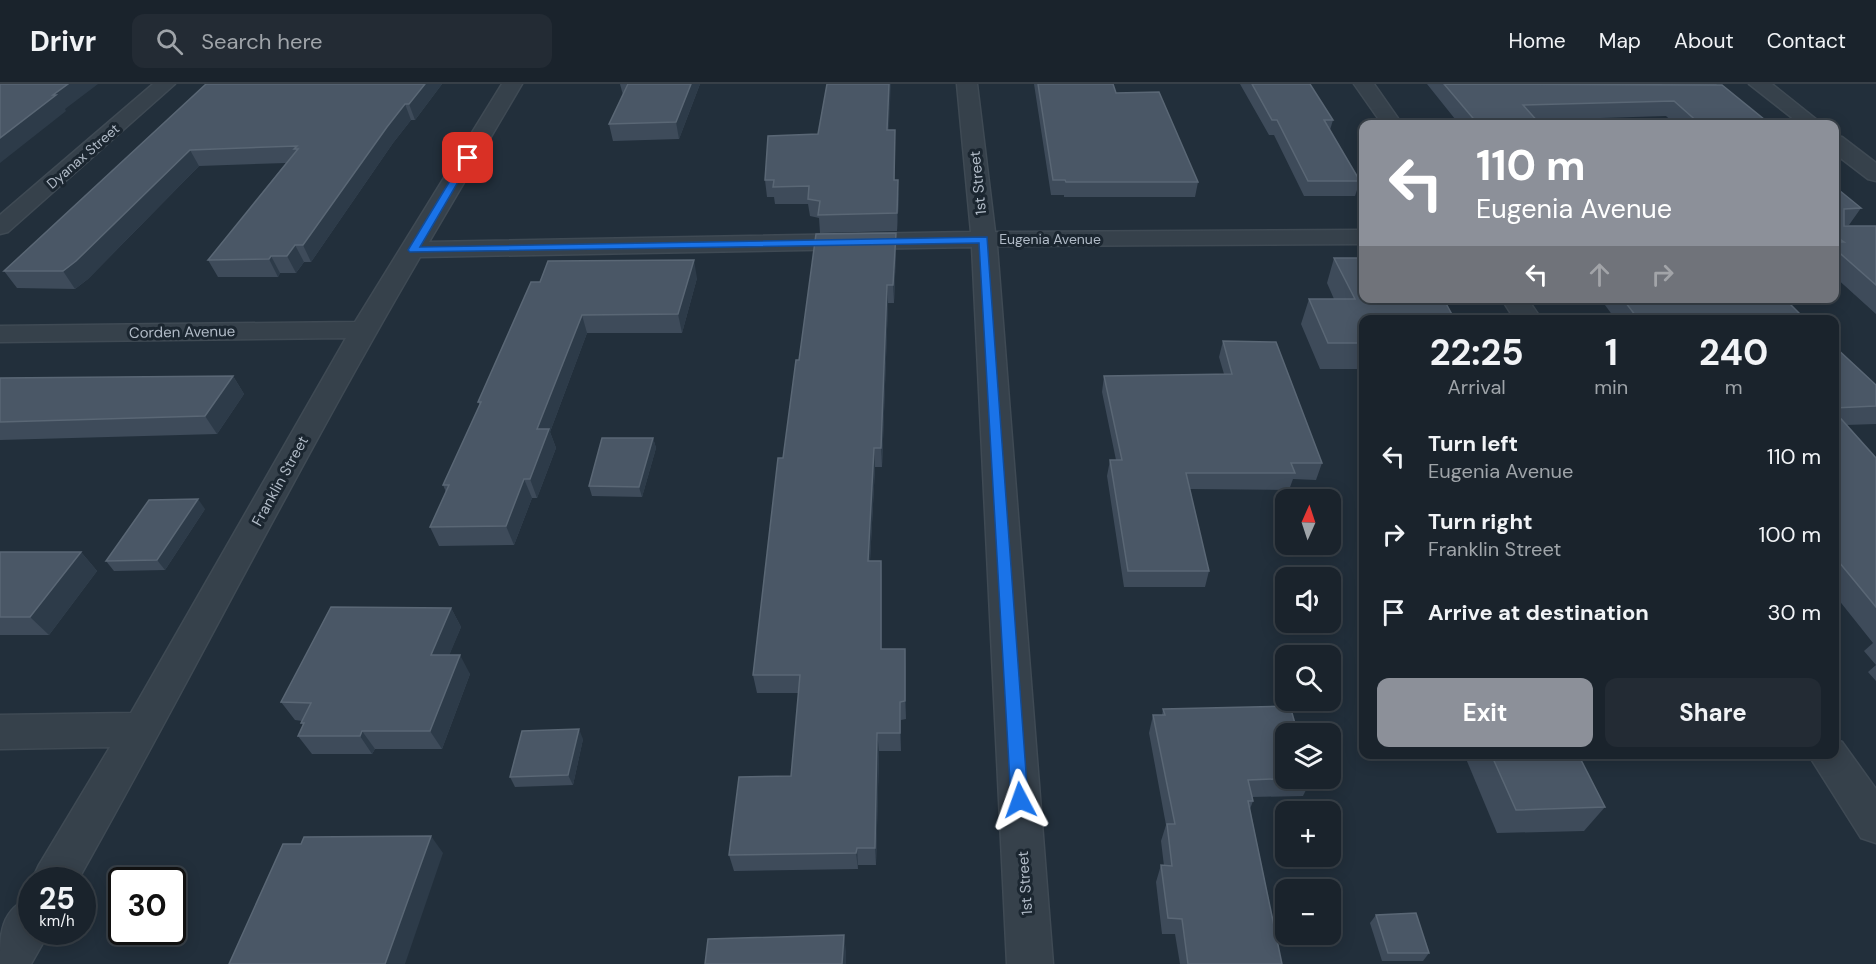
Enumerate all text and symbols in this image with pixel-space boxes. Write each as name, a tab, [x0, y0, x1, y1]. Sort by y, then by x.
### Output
search box	[132, 14, 552, 68]
text: Drivr	[30, 23, 96, 60]
icon: search	[153, 25, 186, 58]
text: Search here	[201, 27, 323, 56]
text: Home	[1508, 27, 1566, 55]
text: Map	[1599, 27, 1641, 55]
text: About	[1674, 27, 1734, 55]
text: Contact	[1767, 27, 1846, 55]
street label: Dyanax Street	[43, 119, 123, 193]
pin	[442, 132, 493, 183]
text: 110 m	[1476, 138, 1586, 193]
icon: arrive	[451, 141, 484, 174]
icon: left	[1377, 144, 1455, 222]
street label: 1st Street	[965, 150, 991, 216]
text: Eugenia Avenue	[1476, 191, 1672, 226]
street label: Eugenia Avenue	[999, 230, 1101, 248]
icon: left	[1520, 258, 1553, 291]
icon: ahead	[1583, 258, 1616, 291]
icon: right	[1646, 258, 1679, 291]
street label: Corden Avenue	[129, 321, 235, 343]
text: 22:25	[1430, 329, 1524, 376]
text: 1	[1605, 329, 1618, 376]
text: 240	[1699, 329, 1768, 376]
text: Arrival	[1447, 374, 1506, 400]
text: min	[1594, 374, 1628, 400]
text: m	[1725, 374, 1743, 400]
text: Turn left	[1428, 429, 1518, 458]
street label: Franklin Street	[247, 432, 313, 530]
icon: left	[1377, 440, 1410, 473]
text: 110 m	[1767, 442, 1821, 471]
text: Eugenia Avenue	[1428, 458, 1573, 484]
north arrow	[1275, 489, 1341, 555]
map controls	[1275, 489, 1341, 945]
text: Turn right	[1428, 507, 1533, 536]
icon: right	[1377, 518, 1410, 551]
text: 100 m	[1759, 520, 1821, 549]
text: Franklin Street	[1428, 536, 1561, 562]
button: sound	[1275, 567, 1341, 633]
icon: arrive	[1377, 596, 1410, 629]
text: Arrive at destination	[1428, 598, 1649, 627]
text: 30 m	[1767, 598, 1821, 627]
button: search	[1275, 645, 1341, 711]
button: Exit	[1377, 678, 1593, 747]
button: Share	[1605, 678, 1821, 747]
button: layers	[1275, 723, 1341, 789]
position arrow	[988, 768, 1052, 832]
button: +	[1275, 801, 1341, 867]
street label: 1st Street	[1013, 850, 1037, 916]
speed limit sign: 30	[108, 867, 186, 945]
text: 25	[39, 879, 75, 918]
button: −	[1275, 879, 1341, 945]
text: km/h	[39, 911, 75, 931]

